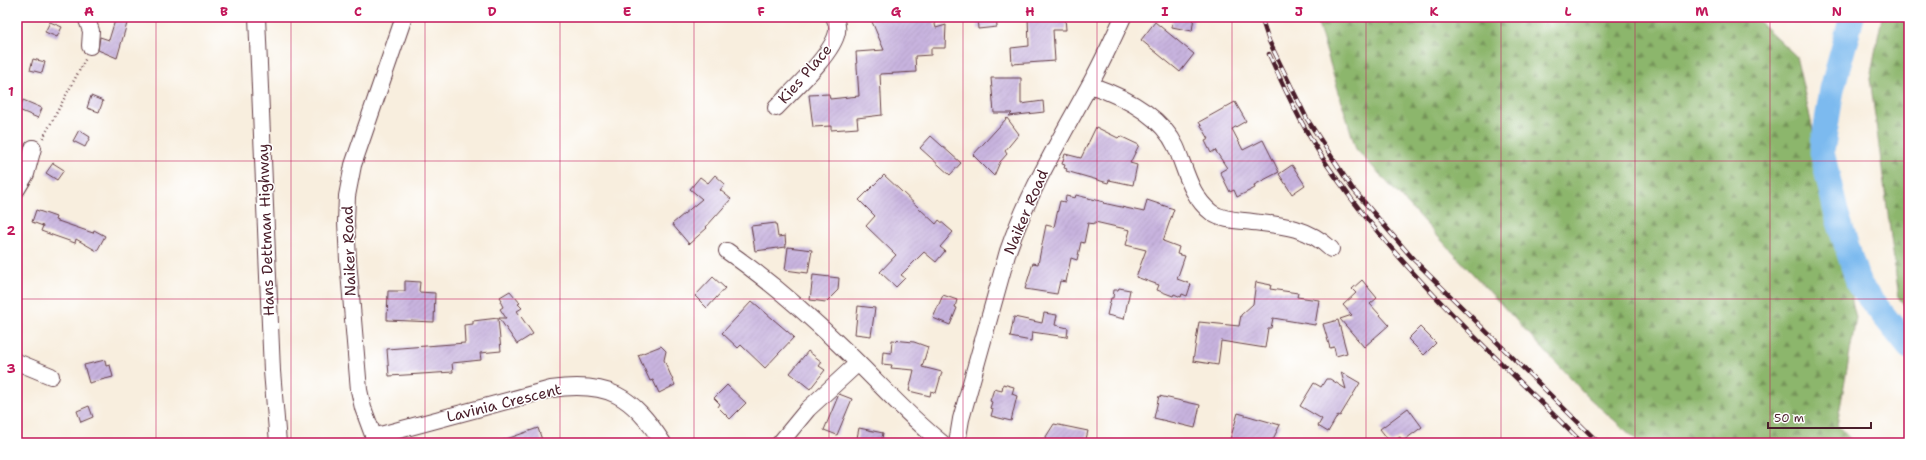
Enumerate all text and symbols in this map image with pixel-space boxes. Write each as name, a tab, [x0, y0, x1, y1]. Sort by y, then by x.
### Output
text: A	[84, 3, 94, 20]
text: B	[220, 3, 228, 20]
text: C	[354, 3, 362, 20]
text: D	[487, 3, 497, 20]
text: E	[623, 3, 632, 20]
text: F	[757, 3, 765, 20]
text: G	[891, 3, 902, 20]
text: H	[1025, 3, 1035, 20]
text: I	[1161, 3, 1169, 20]
text: J	[1295, 3, 1303, 20]
text: K	[1430, 3, 1439, 20]
text: L	[1564, 3, 1572, 20]
text: M	[1695, 3, 1709, 20]
text: N	[1832, 3, 1842, 20]
street label: Kies Place	[774, 40, 836, 108]
text: 1	[8, 83, 14, 100]
street label: Hans Dettman Highway	[253, 144, 279, 316]
street label: Naiker Road	[999, 166, 1053, 258]
street label: Naiker Road	[337, 205, 361, 297]
text: 2	[6, 222, 16, 239]
text: 3	[6, 360, 16, 377]
street label: Lavinia Crescent	[444, 379, 564, 427]
scale bar	[1768, 404, 1871, 430]
text: 50 m	[1774, 410, 1804, 426]

